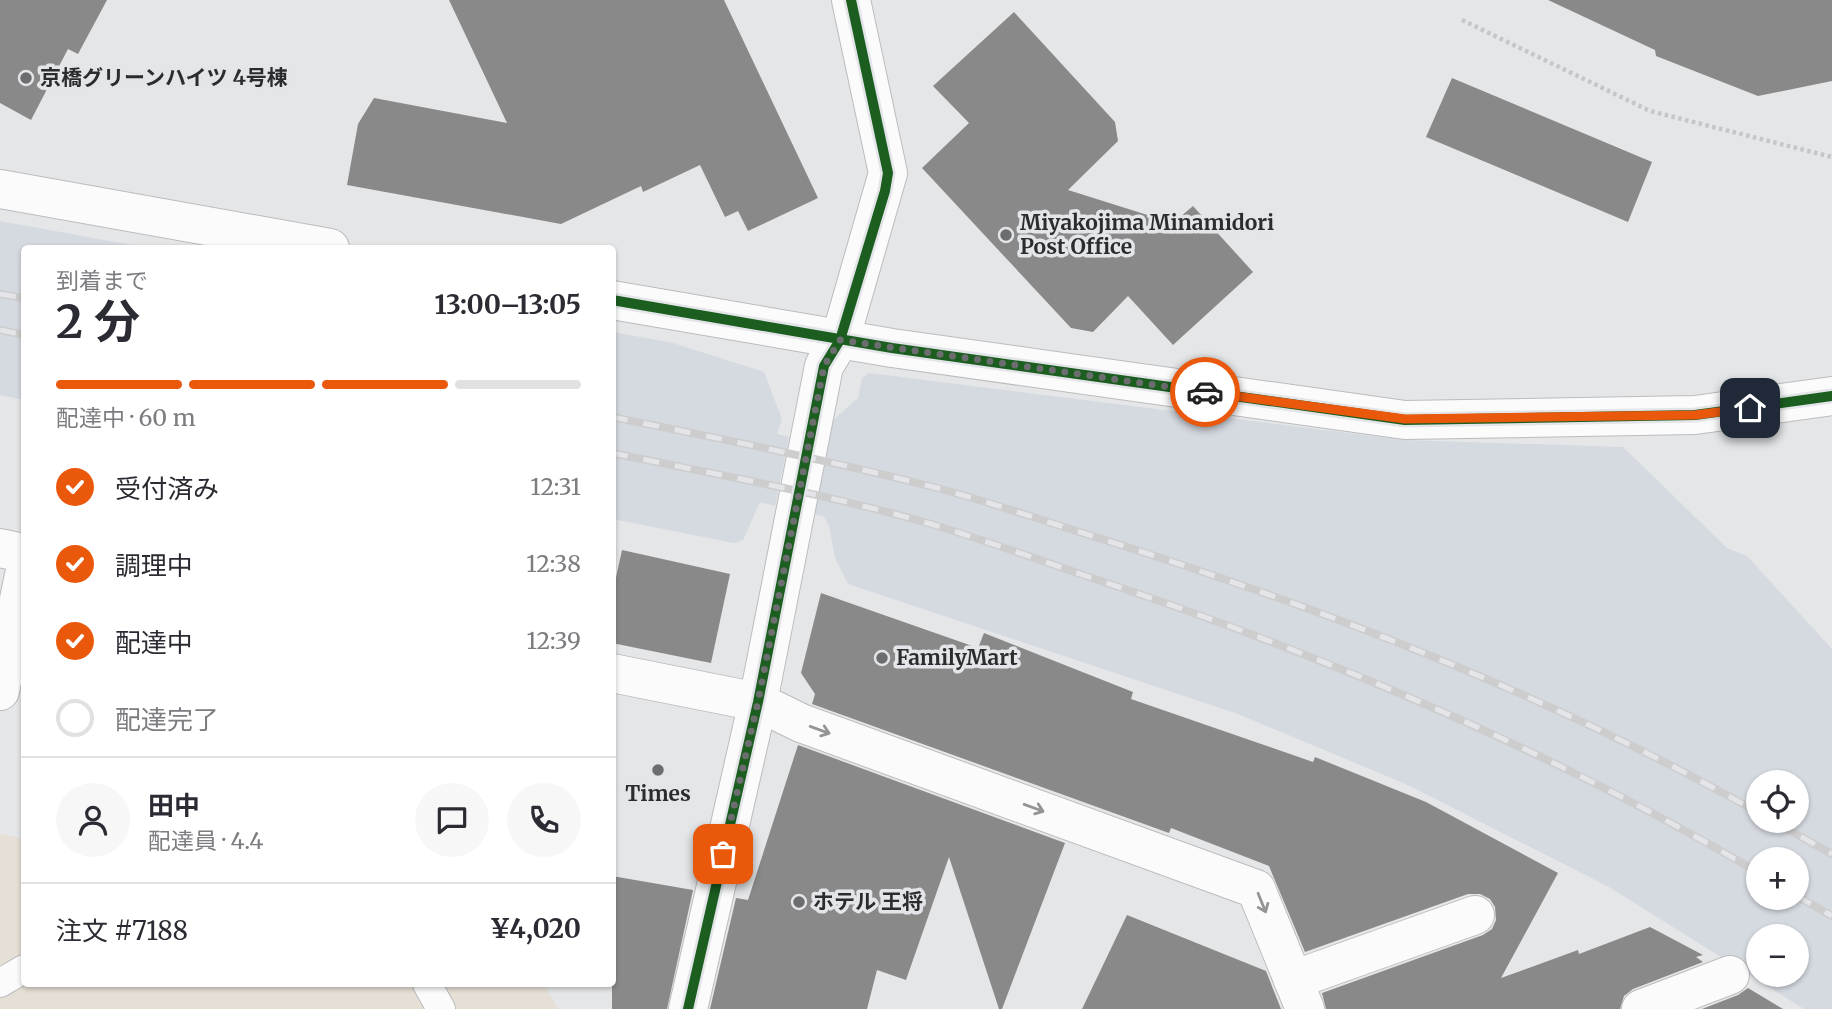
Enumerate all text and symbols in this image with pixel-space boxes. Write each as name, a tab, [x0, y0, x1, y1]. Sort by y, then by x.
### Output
place label: 京橋グリーンハイツ 4号棟	[40, 64, 288, 91]
marker: 京橋グリーンハイツ 4号棟	[18, 70, 34, 86]
place label: Miyakojima Minamidori Post Office	[1020, 209, 1274, 260]
marker: Miyakojima Minamidori Post Office	[998, 227, 1014, 243]
text: 到着まで	[56, 266, 148, 295]
text: 13:00–13:05	[434, 288, 581, 321]
text: 2 分	[56, 293, 140, 351]
courier	[1170, 357, 1240, 427]
icon: car	[1186, 373, 1224, 411]
pin	[1720, 378, 1780, 438]
icon: home	[1731, 389, 1769, 427]
text: 配達中 · 60 m	[56, 403, 195, 432]
icon: check	[56, 468, 94, 506]
text: 受付済み	[115, 472, 219, 505]
text: 12:31	[530, 472, 581, 501]
icon: check	[56, 545, 94, 583]
text: 調理中	[115, 549, 193, 582]
text: 12:38	[526, 549, 581, 578]
icon: check	[56, 622, 94, 660]
text: 配達中	[115, 626, 193, 659]
text: 12:39	[526, 626, 581, 655]
place label: FamilyMart	[896, 644, 1018, 671]
marker: FamilyMart	[874, 650, 890, 666]
text: 配達完了	[115, 703, 219, 736]
one-way arrow	[809, 724, 831, 737]
marker: Times	[650, 762, 666, 778]
map controls	[1746, 770, 1809, 987]
button: locate	[1746, 770, 1809, 833]
place label: Times	[625, 780, 691, 807]
button: person	[56, 783, 130, 857]
button: chat	[415, 783, 489, 857]
button: phone	[507, 783, 581, 857]
text: 田中	[148, 789, 200, 822]
one-way arrow	[1022, 802, 1044, 815]
pin	[693, 824, 753, 884]
text: 配達員 · 4.4	[148, 826, 264, 855]
icon: bag	[704, 835, 742, 873]
button: +	[1746, 847, 1809, 910]
place label: ホテル 王将	[813, 888, 923, 915]
one-way arrow	[1256, 892, 1269, 913]
marker: ホテル 王将	[791, 894, 807, 910]
text: ¥4,020	[490, 912, 581, 945]
text: 注文 #7188	[56, 914, 188, 947]
button: −	[1746, 924, 1809, 987]

